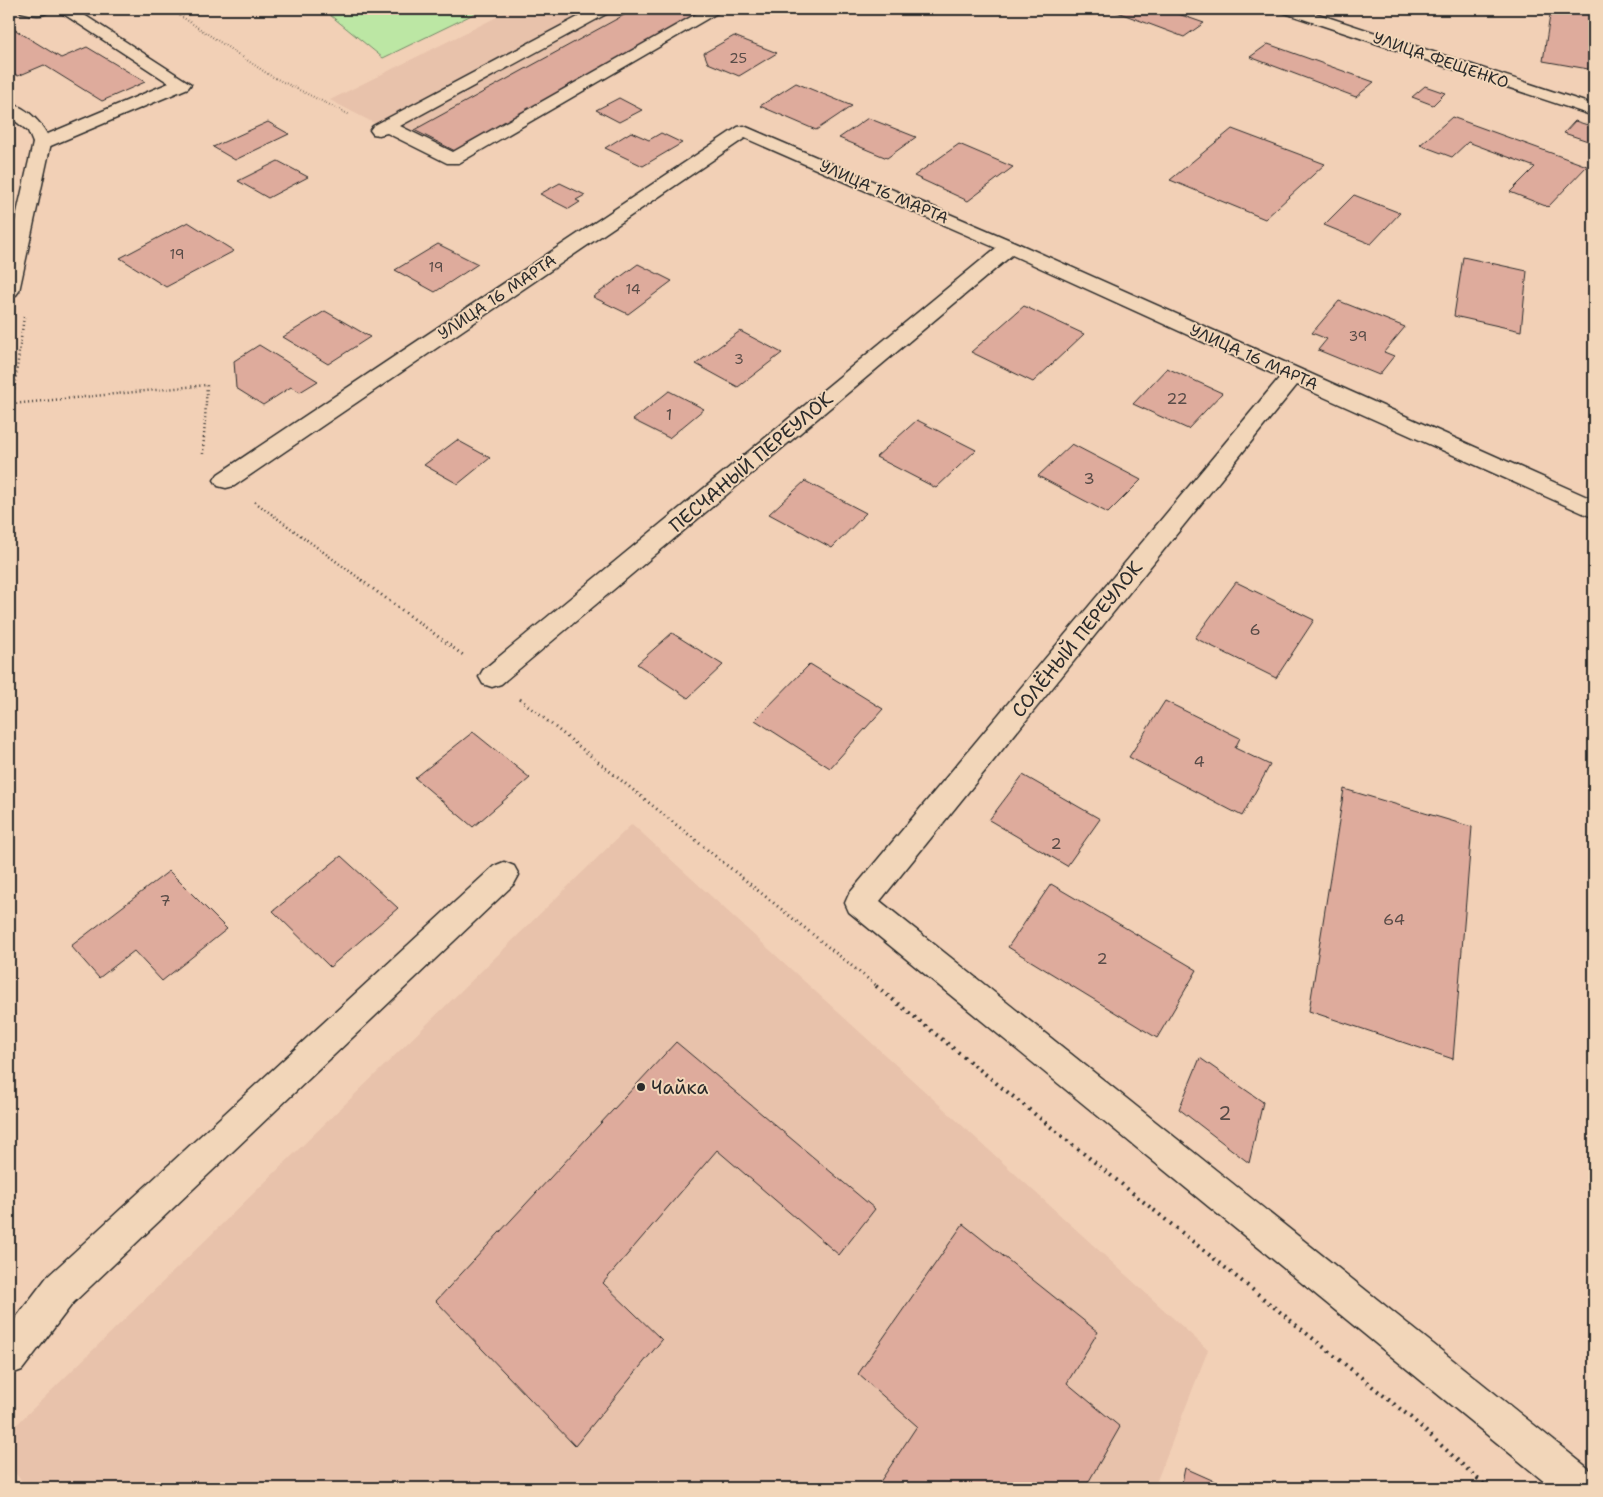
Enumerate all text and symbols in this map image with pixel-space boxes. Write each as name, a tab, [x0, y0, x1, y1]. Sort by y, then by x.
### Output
street label: УЛИЦА ФЕЩЕНКО	[1370, 27, 1512, 93]
house number: 25	[729, 49, 747, 67]
street label: УЛИЦА 16 МАРТА	[816, 155, 952, 229]
house number: 19	[169, 245, 185, 263]
street label: УЛИЦА 16 МАРТА	[434, 250, 560, 344]
house number: 19	[428, 258, 444, 276]
house number: 14	[625, 280, 641, 298]
street label: УЛИЦА 16 МАРТА	[1187, 319, 1321, 395]
house number: 39	[1349, 327, 1367, 345]
house number: 3	[734, 350, 744, 368]
street label: ПЕСЧАНЫЙ ПЕРЕУЛОК	[664, 386, 838, 538]
house number: 22	[1166, 388, 1188, 409]
house number: 1	[666, 404, 672, 425]
house number: 3	[1083, 468, 1095, 489]
street label: СОЛЁНЫЙ ПЕРЕУЛОК	[1006, 556, 1148, 722]
house number: 6	[1249, 619, 1261, 640]
house number: 4	[1193, 751, 1205, 772]
house number: 2	[1050, 833, 1062, 854]
house number: 7	[159, 890, 171, 911]
house number: 64	[1383, 909, 1405, 930]
house number: 2	[1096, 948, 1108, 969]
place label: Чайка	[651, 1075, 708, 1100]
marker: Чайка	[635, 1081, 647, 1093]
house number: 2	[1218, 1101, 1232, 1126]

